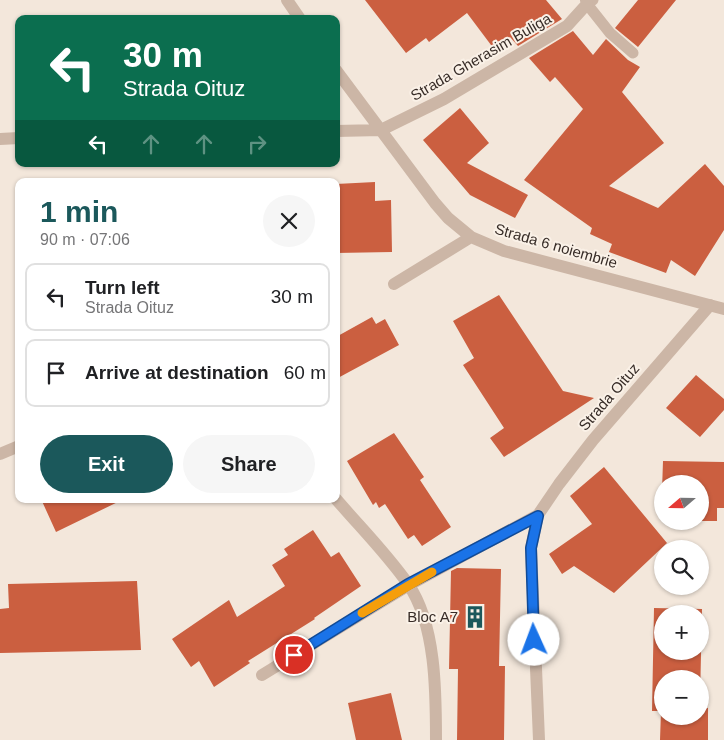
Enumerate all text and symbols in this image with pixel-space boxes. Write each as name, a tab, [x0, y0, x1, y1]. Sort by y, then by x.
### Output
street label: Strada Gherasim Buliga	[408, 9, 555, 104]
icon: left	[40, 35, 105, 100]
text: 30 m	[123, 35, 203, 74]
text: Strada Oituz	[123, 76, 245, 101]
icon: left	[84, 130, 112, 158]
icon: ahead	[137, 130, 165, 158]
icon: ahead	[190, 130, 218, 158]
icon: right	[243, 130, 271, 158]
text: 1 min	[40, 195, 118, 228]
button: close	[263, 195, 315, 247]
street label: Strada 6 noiembrie	[493, 220, 619, 271]
text: 90 m · 07:06	[40, 231, 130, 248]
text: Turn left	[85, 277, 160, 298]
icon: left	[42, 283, 70, 311]
text: 30 m	[271, 286, 313, 307]
text: Strada Oituz	[85, 299, 174, 316]
icon: arrive	[42, 359, 70, 387]
street label: Strada Oituz	[575, 360, 642, 434]
text: Arrive at destination	[85, 362, 269, 383]
text: 60 m	[284, 362, 326, 383]
button: Exit	[40, 435, 173, 493]
button: Share	[183, 435, 315, 493]
north arrow	[654, 475, 709, 530]
map controls	[654, 475, 709, 725]
button: search	[654, 540, 709, 595]
building icon: Bloc A7	[462, 604, 488, 630]
button: +	[654, 605, 709, 660]
place label: Bloc A7	[407, 608, 458, 625]
position arrow	[507, 613, 559, 665]
pin	[273, 634, 315, 676]
icon: arrive	[280, 641, 308, 669]
button: −	[654, 670, 709, 725]

